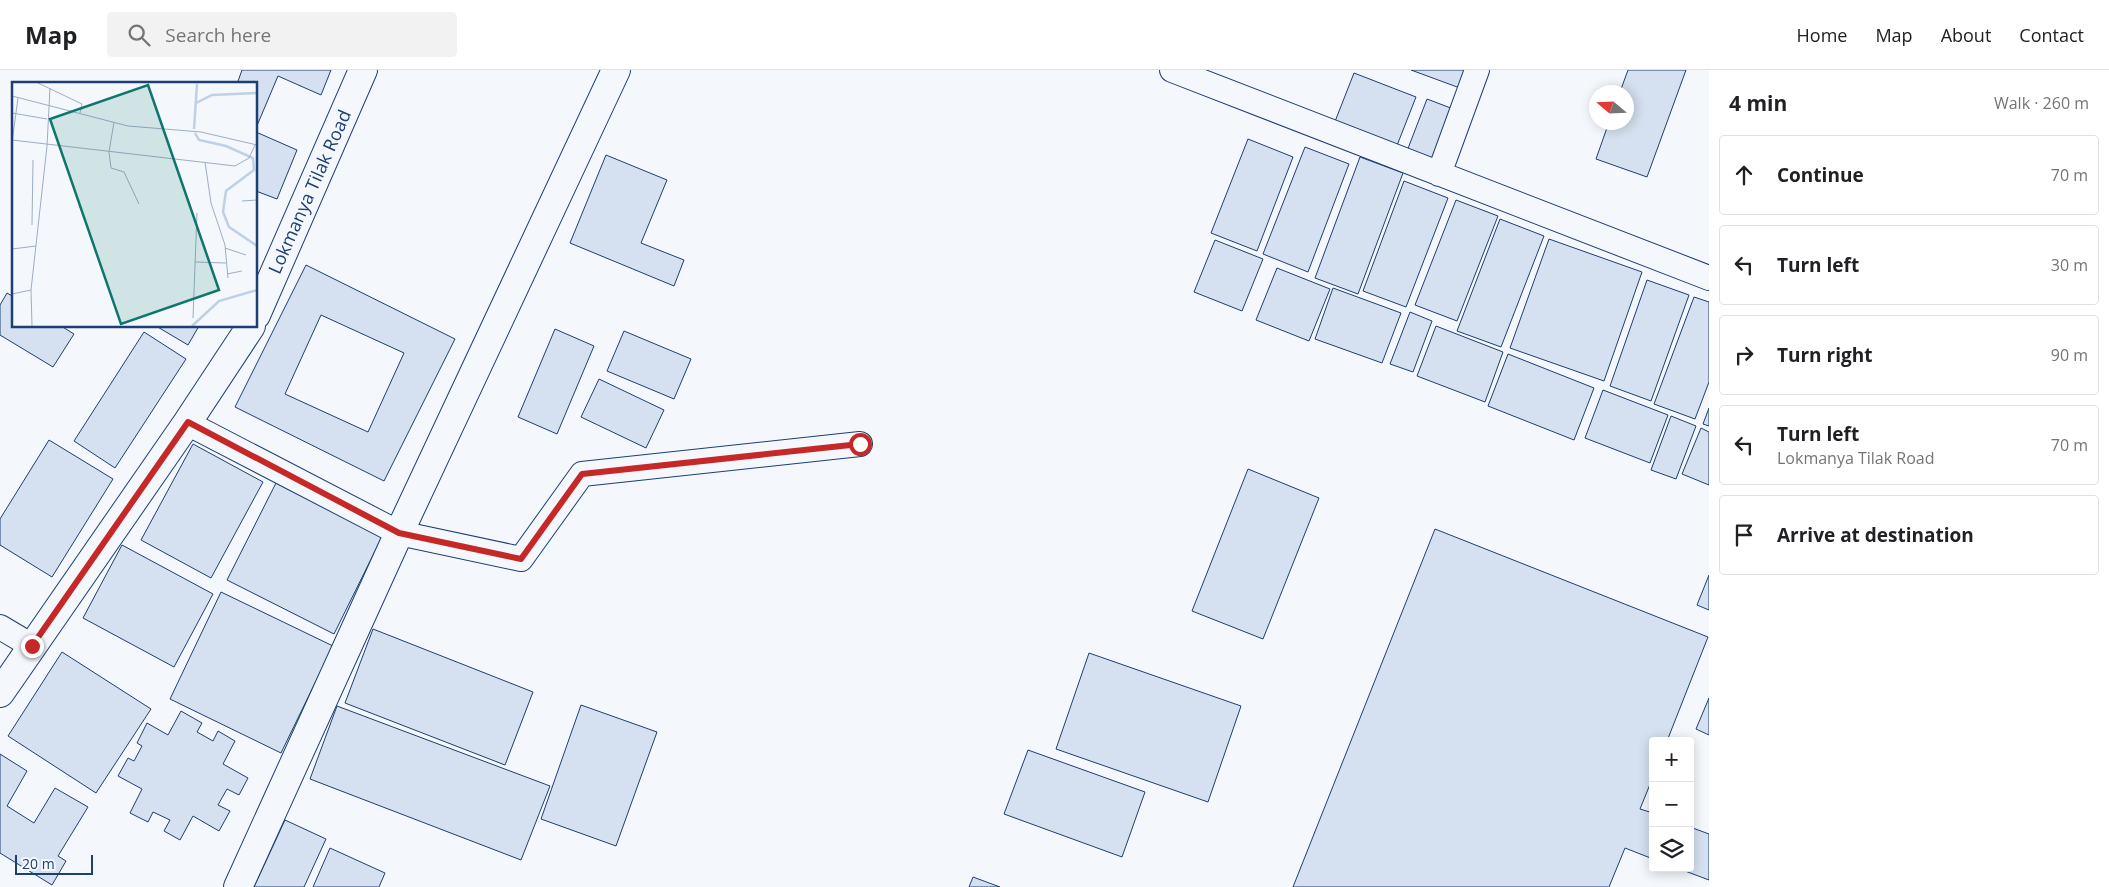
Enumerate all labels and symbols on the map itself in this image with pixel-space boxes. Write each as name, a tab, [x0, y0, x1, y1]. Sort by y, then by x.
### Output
inset map	[12, 82, 258, 328]
north arrow	[1589, 85, 1634, 130]
street label: Lokmanya Tilak Road	[262, 106, 356, 277]
route start	[849, 433, 872, 456]
route end	[21, 635, 44, 658]
scale bar	[15, 852, 92, 875]

